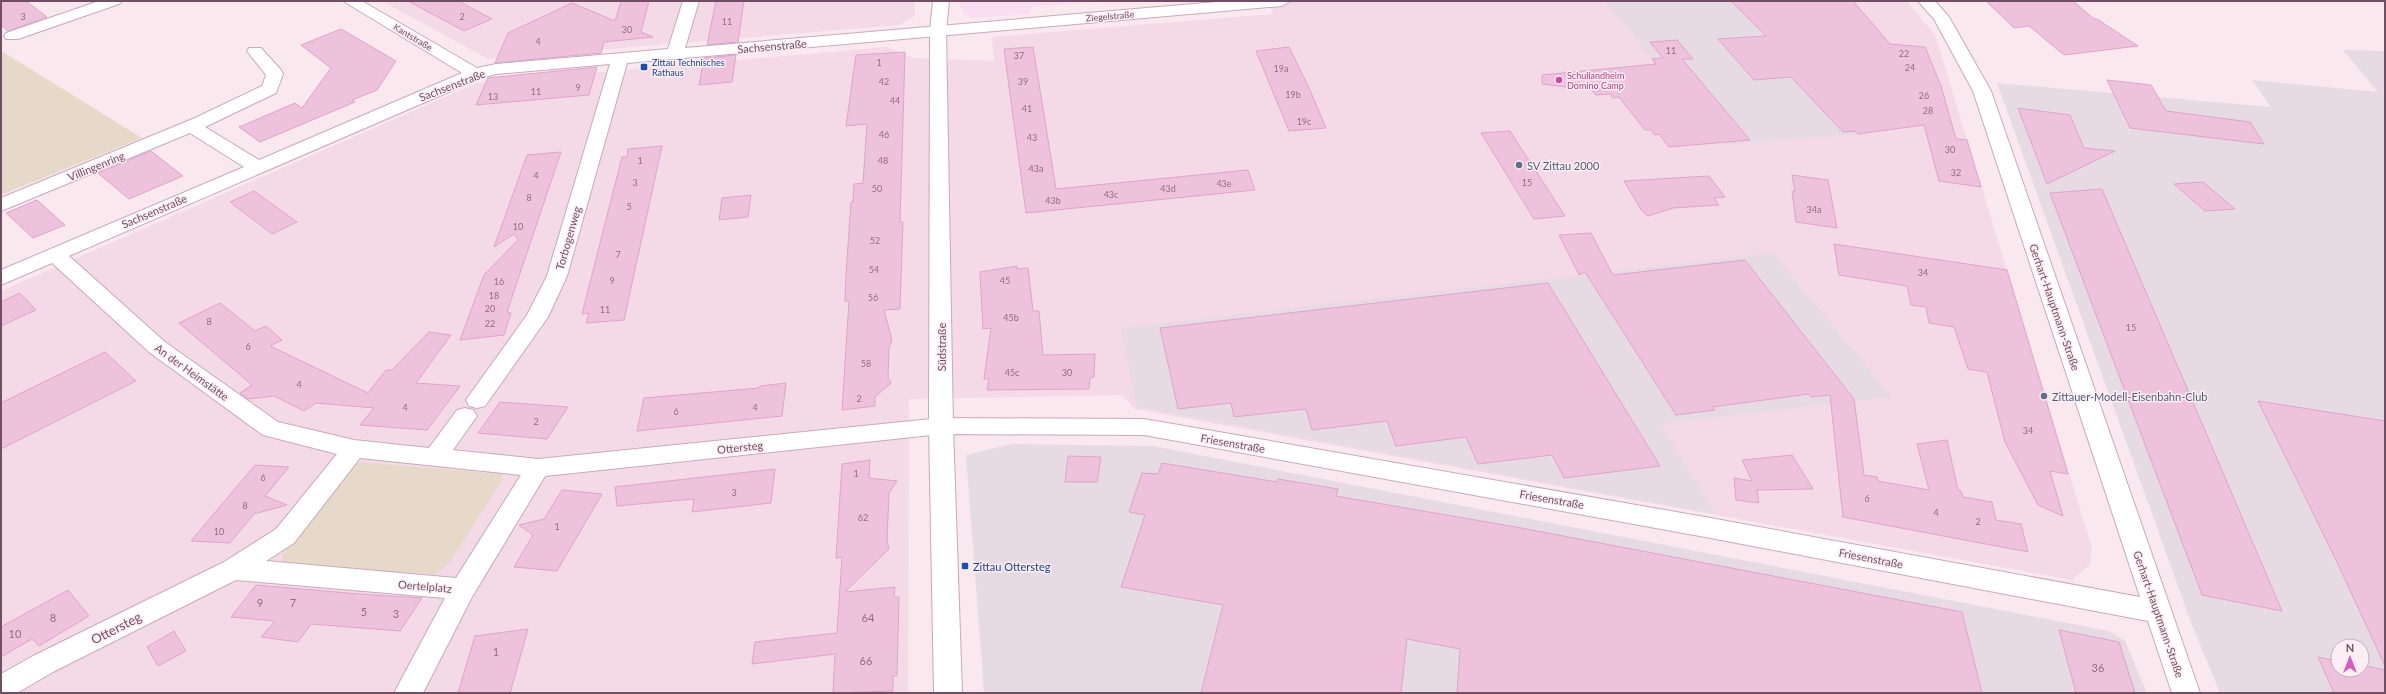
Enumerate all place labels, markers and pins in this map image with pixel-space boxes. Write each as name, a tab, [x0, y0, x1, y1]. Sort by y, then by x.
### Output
place label: Zittau Technisches Rathaus	[652, 57, 725, 78]
marker: Zittau Technisches Rathaus	[639, 62, 649, 72]
place label: Schullandheim Domino Camp	[1567, 70, 1624, 91]
marker: Schullandheim Domino Camp	[1554, 75, 1564, 85]
place label: SV Zittau 2000	[1527, 159, 1600, 172]
marker: SV Zittau 2000	[1514, 160, 1524, 170]
place label: Zittauer-Modell-Eisenbahn-Club	[2052, 390, 2207, 403]
marker: Zittauer-Modell-Eisenbahn-Club	[2039, 391, 2049, 401]
place label: Zittau Ottersteg	[973, 560, 1051, 573]
marker: Zittau Ottersteg	[960, 561, 970, 571]

